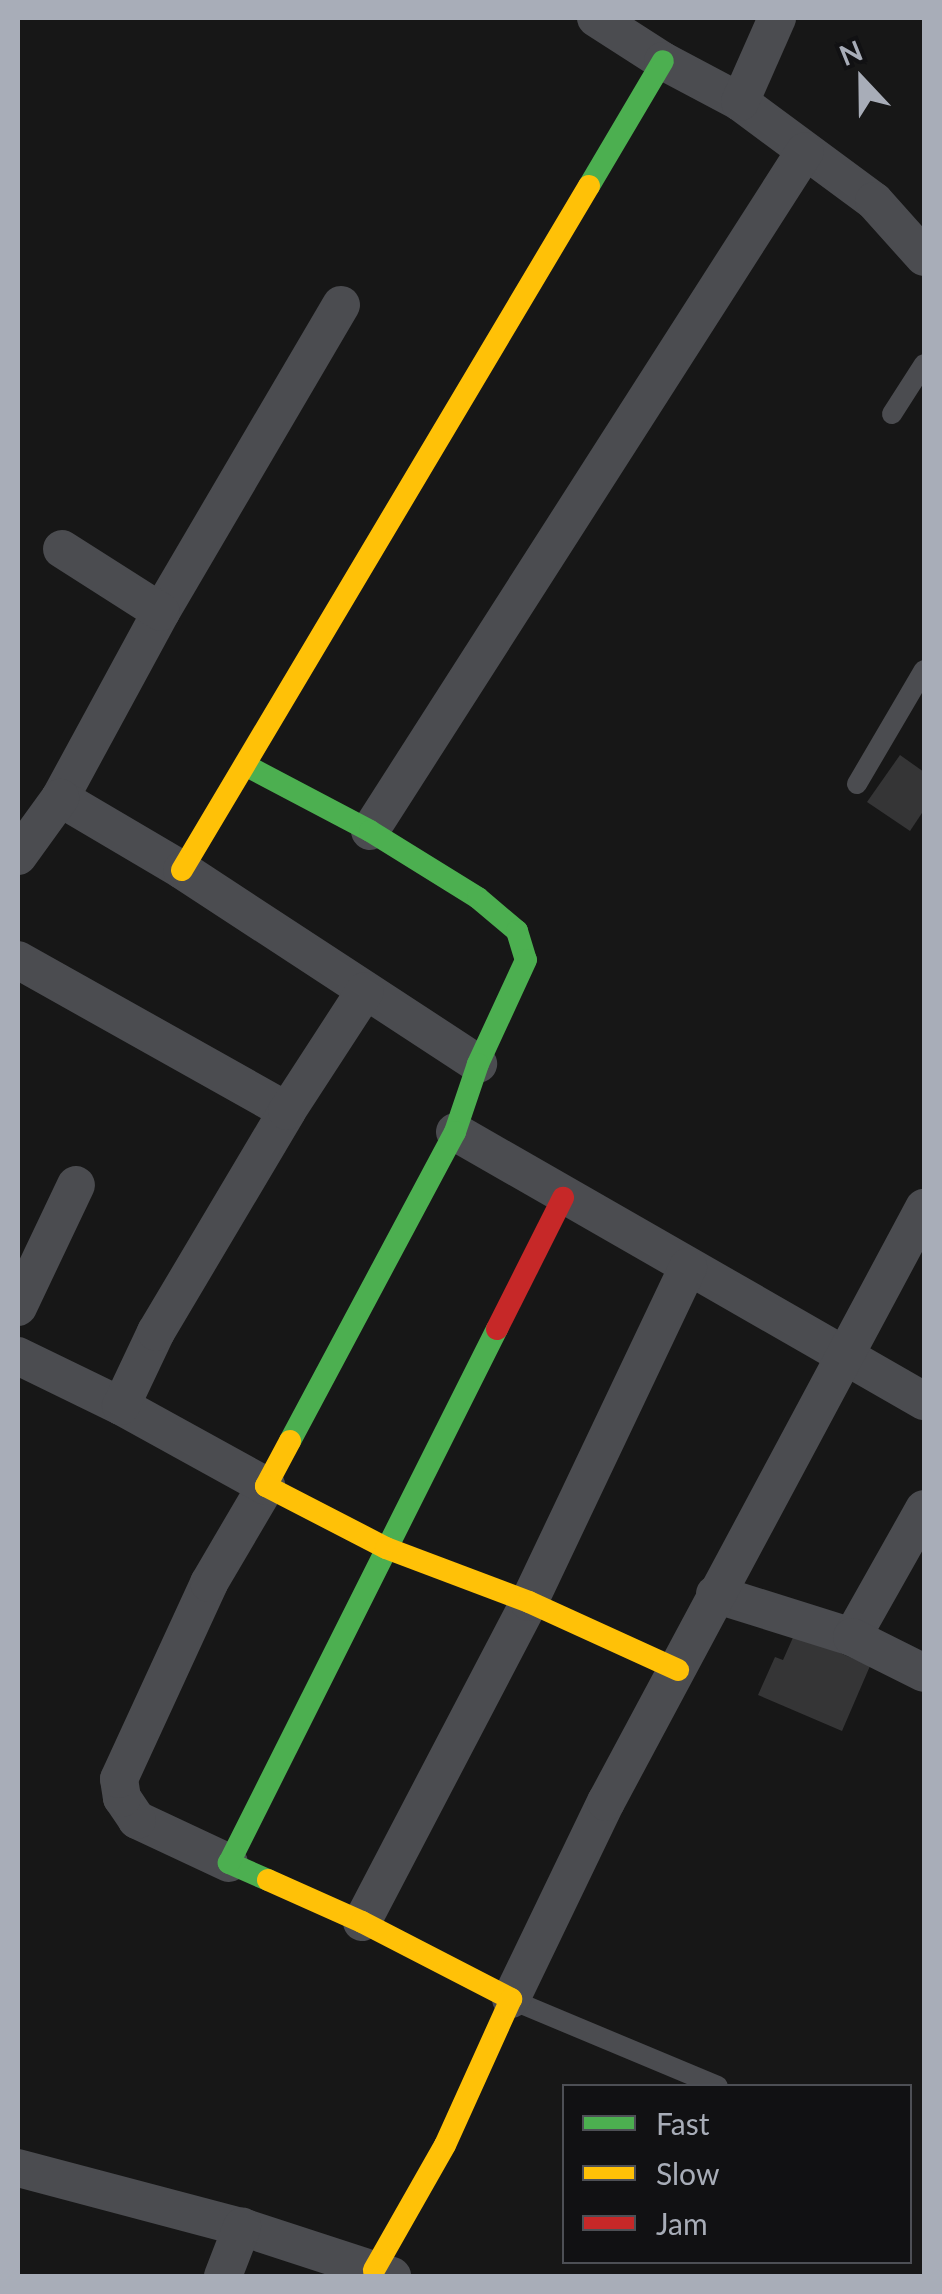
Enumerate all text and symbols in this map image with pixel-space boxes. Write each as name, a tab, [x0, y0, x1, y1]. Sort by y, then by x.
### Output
north arrow	[812, 30, 912, 130]
text: N	[834, 32, 867, 72]
legend	[562, 2084, 912, 2264]
text: Fast	[656, 2105, 710, 2141]
text: Slow	[656, 2155, 719, 2191]
text: Jam	[656, 2205, 708, 2241]

